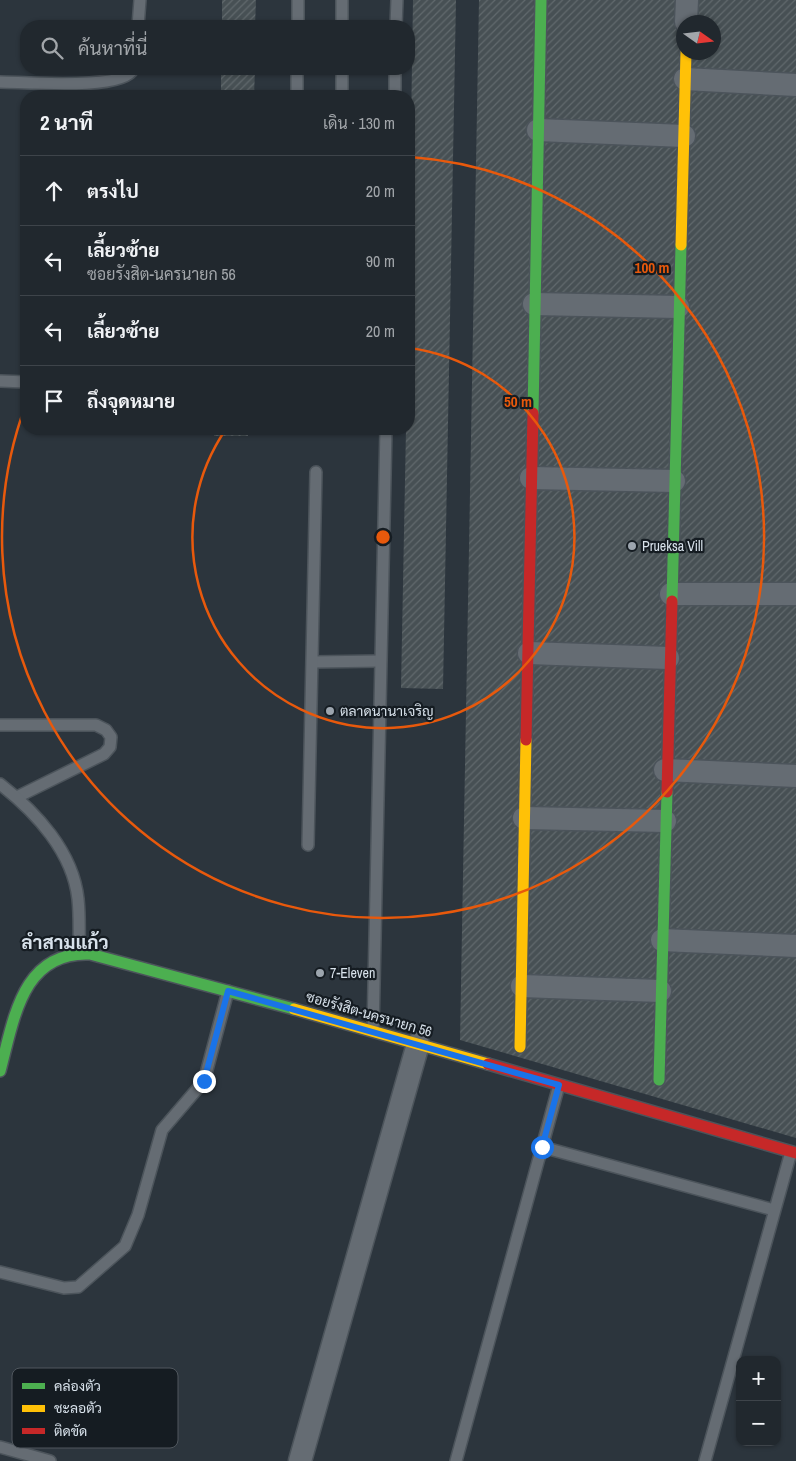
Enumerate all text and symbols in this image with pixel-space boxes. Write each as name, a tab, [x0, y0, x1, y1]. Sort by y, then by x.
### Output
north arrow	[676, 15, 721, 60]
search box	[20, 20, 415, 75]
icon: search	[38, 34, 66, 62]
text: ค้นหาที่นี่	[78, 35, 147, 61]
text: 2 นาที	[40, 108, 93, 137]
text: เดิน · 130 m	[323, 112, 395, 134]
icon: ahead	[40, 177, 68, 205]
text: ตรงไป	[87, 178, 139, 204]
text: 20 m	[366, 180, 395, 202]
text: เลี้ยวซ้าย	[87, 237, 159, 263]
icon: left	[40, 247, 68, 275]
text: 90 m	[366, 250, 395, 272]
text: 100 m	[635, 257, 669, 278]
text: ซอยรังสิต-นครนายก 56	[87, 263, 236, 285]
icon: left	[40, 317, 68, 345]
text: เลี้ยวซ้าย	[87, 318, 159, 344]
text: 20 m	[366, 320, 395, 342]
icon: arrive	[40, 387, 68, 415]
text: ถึงจุดหมาย	[87, 388, 175, 414]
text: 50 m	[504, 391, 532, 412]
centre of rings	[374, 528, 392, 546]
place label: Prueksa Vill	[642, 537, 703, 555]
marker: Prueksa Vill	[626, 540, 638, 552]
place label: ตลาดนานาเจริญ	[340, 702, 434, 720]
marker: ตลาดนานาเจริญ	[324, 705, 336, 717]
district label: ลำสามแก้ว	[21, 929, 109, 955]
place label: 7-Eleven	[330, 964, 375, 982]
marker: 7-Eleven	[314, 967, 326, 979]
street label: ซอยรังสิต-นครนายก 56	[304, 987, 434, 1041]
route end	[193, 1070, 216, 1093]
route start	[531, 1136, 554, 1159]
map controls	[736, 1356, 781, 1446]
button: +	[736, 1356, 781, 1401]
legend	[12, 1368, 178, 1448]
text: คล่องตัว	[54, 1377, 101, 1395]
text: ชะลอตัว	[54, 1399, 102, 1417]
button: −	[736, 1401, 781, 1446]
text: ติดขัด	[54, 1422, 87, 1440]

